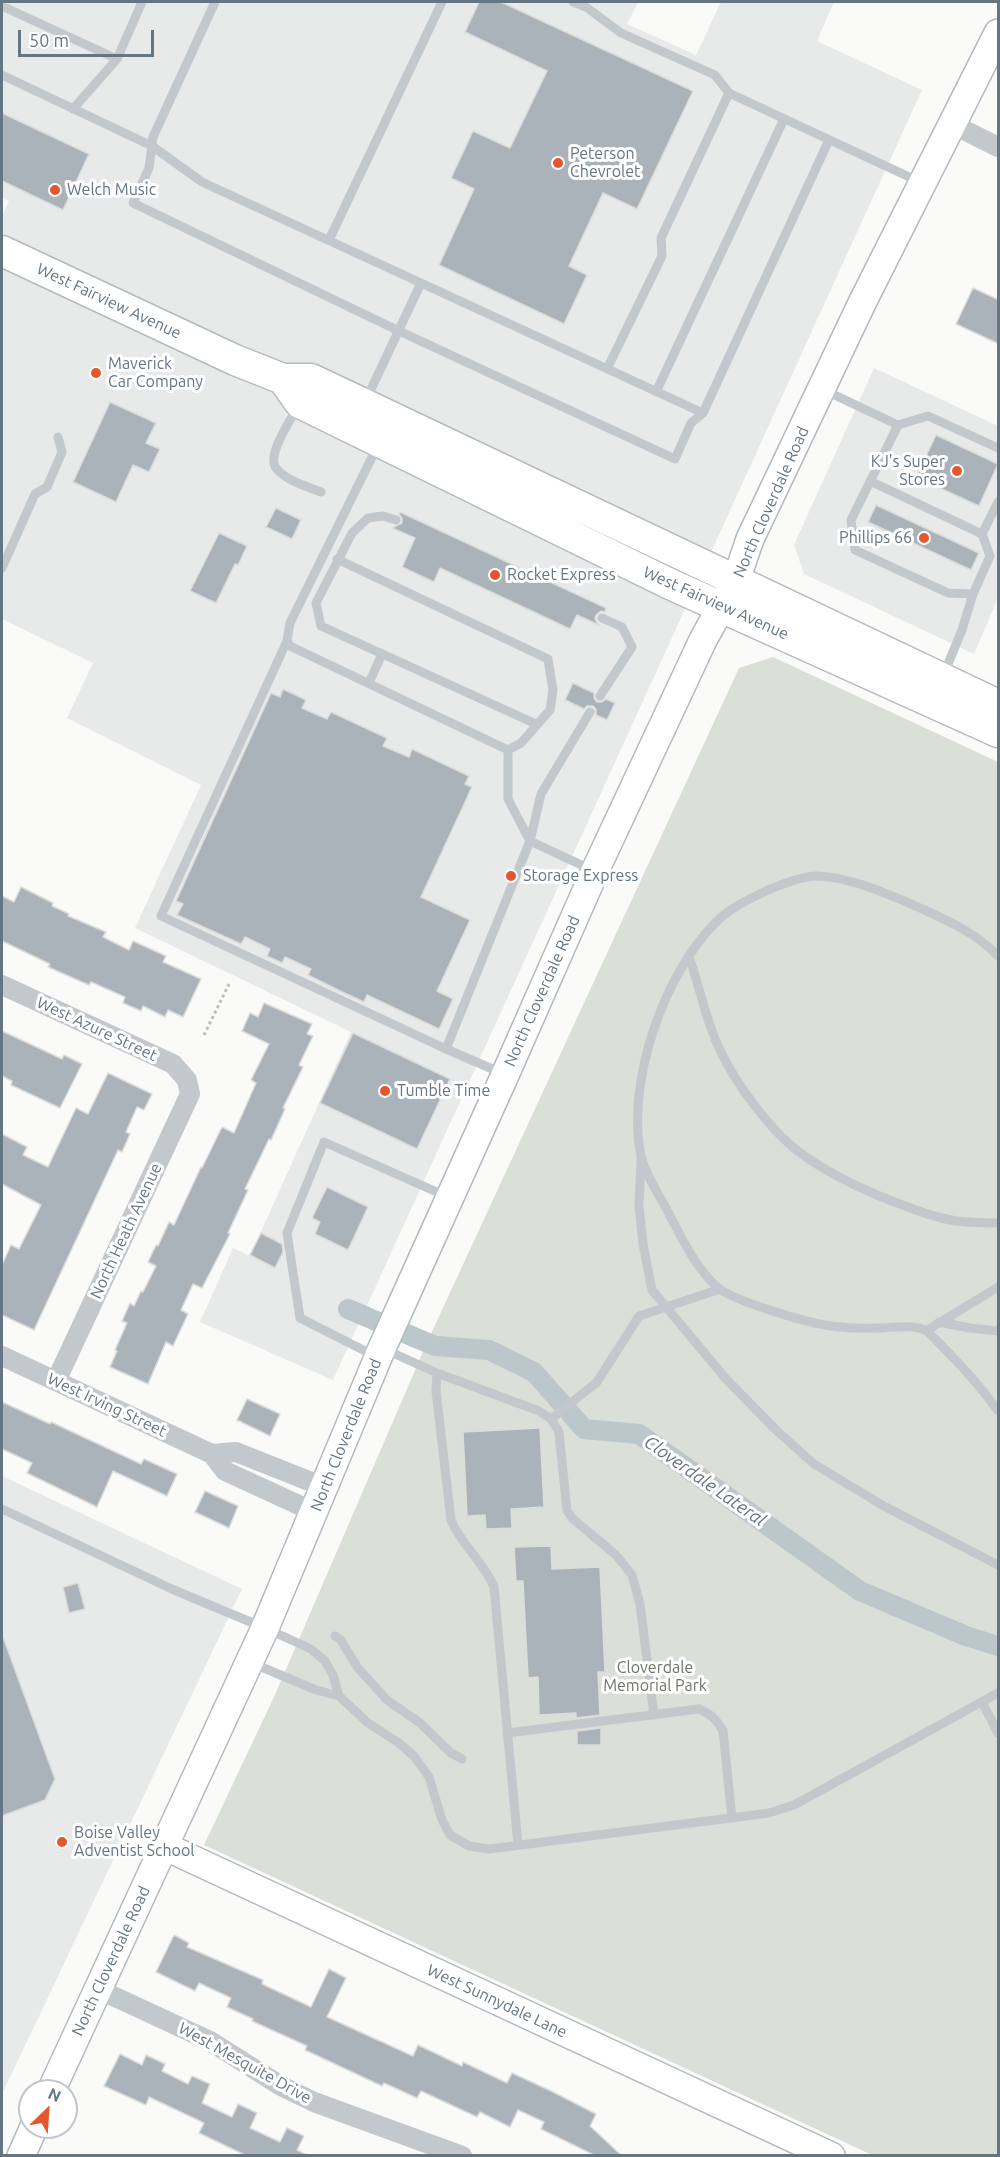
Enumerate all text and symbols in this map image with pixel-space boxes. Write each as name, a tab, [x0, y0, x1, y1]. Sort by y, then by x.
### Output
scale bar	[21, 18, 158, 56]
text: 50 m	[29, 30, 69, 50]
place label: Peterson Chevrolet	[570, 144, 640, 182]
marker: Peterson Chevrolet	[551, 156, 565, 170]
place label: Welch Music	[67, 180, 156, 200]
marker: Welch Music	[48, 183, 62, 197]
street label: West Fairview Avenue	[34, 259, 184, 343]
place label: Maverick Car Company	[108, 354, 203, 392]
marker: Maverick Car Company	[89, 366, 103, 380]
street label: North Cloverdale Road	[729, 424, 813, 580]
place label: KJ's Super Stores	[871, 452, 945, 490]
marker: KJ's Super Stores	[950, 464, 964, 478]
place label: Phillips 66	[839, 528, 912, 548]
marker: Phillips 66	[917, 531, 931, 545]
street label: West Fairview Avenue	[640, 562, 792, 644]
place label: Rocket Express	[507, 565, 616, 585]
marker: Rocket Express	[488, 568, 502, 582]
place label: Storage Express	[523, 866, 638, 886]
marker: Storage Express	[504, 869, 518, 883]
street label: North Cloverdale Road	[500, 913, 584, 1069]
street label: West Azure Street	[34, 993, 160, 1065]
place label: Tumble Time	[397, 1081, 490, 1101]
marker: Tumble Time	[378, 1084, 392, 1098]
street label: North Heath Avenue	[86, 1160, 166, 1302]
street label: North Cloverdale Road	[307, 1356, 385, 1514]
street label: West Irving Street	[44, 1369, 170, 1441]
water label: Cloverdale Lateral	[640, 1431, 770, 1531]
park label: Cloverdale Memorial Park	[603, 1658, 707, 1696]
place label: Boise Valley Adventist School	[74, 1823, 194, 1861]
marker: Boise Valley Adventist School	[55, 1835, 69, 1849]
street label: North Cloverdale Road	[68, 1883, 154, 2039]
street label: West Sunnydale Lane	[424, 1960, 570, 2042]
street label: West Mesquite Drive	[175, 2019, 315, 2107]
north arrow	[18, 2079, 78, 2139]
text: N	[46, 2084, 64, 2105]

